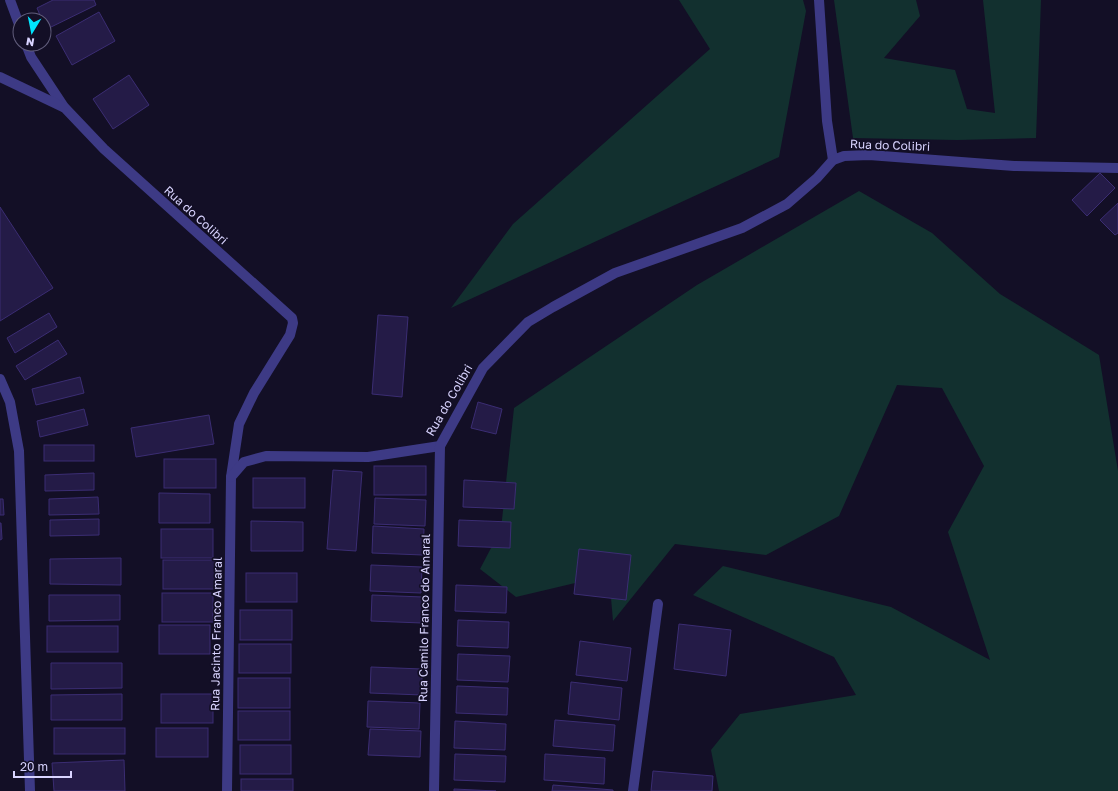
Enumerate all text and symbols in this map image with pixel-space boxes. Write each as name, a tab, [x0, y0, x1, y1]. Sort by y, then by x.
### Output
north arrow	[12, 12, 52, 52]
text: N	[25, 35, 35, 49]
street label: Rua do Colibri	[850, 136, 930, 154]
street label: Rua do Colibri	[161, 183, 231, 247]
street label: Rua do Colibri	[422, 362, 476, 438]
street label: Rua Camilo Franco do Amaral	[415, 533, 433, 702]
street label: Rua Jacinto Franco Amaral	[207, 557, 225, 711]
scale bar	[14, 753, 71, 779]
text: 20 m	[20, 759, 48, 774]

